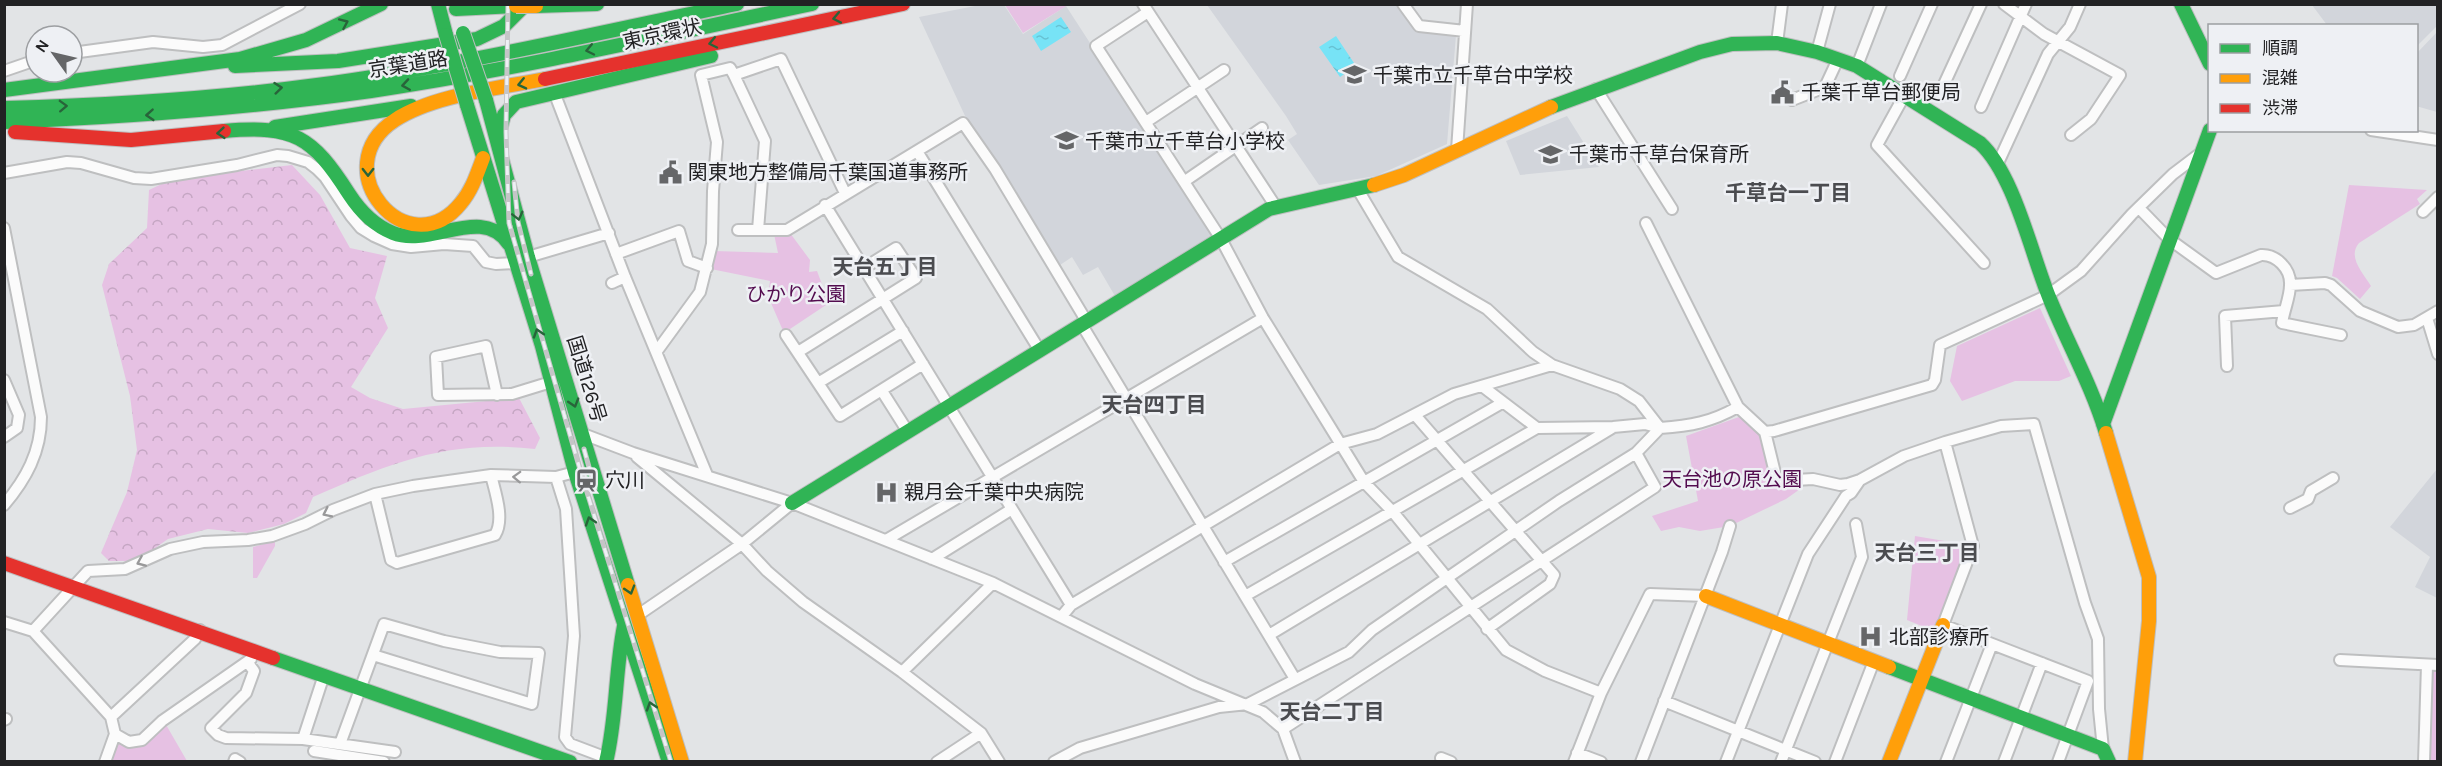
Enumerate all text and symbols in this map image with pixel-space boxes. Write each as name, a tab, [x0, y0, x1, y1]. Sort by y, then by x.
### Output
one-way arrow	[832, 11, 842, 24]
street label: 東京環状	[621, 15, 704, 54]
one-way arrow	[338, 18, 349, 30]
north arrow	[24, 24, 84, 84]
legend	[2208, 24, 2418, 132]
text: N	[31, 36, 53, 56]
one-way arrow	[708, 36, 718, 49]
text: 順調	[2262, 37, 2298, 59]
one-way arrow	[586, 43, 596, 56]
street label: 京葉道路	[367, 47, 449, 82]
school or university icon: 千葉市立千草台中学校	[1342, 62, 1368, 88]
place label: 千葉市立千草台中学校	[1373, 64, 1573, 87]
text: 混雑	[2262, 67, 2298, 89]
one-way arrow	[517, 77, 527, 90]
one-way arrow	[402, 78, 411, 90]
public building icon: 千葉千草台郵便局	[1770, 79, 1796, 105]
place label: 千葉千草台郵便局	[1801, 81, 1961, 104]
one-way arrow	[274, 82, 283, 95]
text: 渋滞	[2262, 97, 2298, 119]
one-way arrow	[58, 100, 67, 112]
one-way arrow	[146, 108, 155, 121]
one-way arrow	[217, 126, 226, 139]
school or university icon: 千葉市立千草台小学校	[1054, 128, 1080, 154]
place label: 千葉市立千草台小学校	[1085, 130, 1285, 153]
school or university icon: 千葉市千草台保育所	[1538, 141, 1564, 167]
place label: 千葉市千草台保育所	[1569, 143, 1749, 166]
public building icon: 関東地方整備局千葉国道事務所	[657, 159, 683, 185]
place label: 関東地方整備局千葉国道事務所	[688, 161, 968, 184]
one-way arrow	[361, 168, 374, 177]
district label: 千草台一丁目	[1725, 181, 1851, 205]
one-way arrow	[510, 211, 523, 221]
district label: 天台五丁目	[833, 255, 938, 279]
park label: ひかり公園	[746, 283, 846, 306]
one-way arrow	[533, 328, 545, 339]
street label: 国道126号	[562, 333, 611, 425]
district label: 天台四丁目	[1102, 393, 1207, 417]
one-way arrow	[567, 397, 579, 408]
station icon: 穴川	[574, 467, 600, 493]
park label: 天台池の原公園	[1662, 468, 1802, 491]
place label: 穴川	[605, 469, 645, 492]
one-way arrow	[512, 470, 521, 483]
hospital icon: 親月会千葉中央病院	[873, 479, 899, 505]
place label: 親月会千葉中央病院	[904, 481, 1084, 504]
one-way arrow	[323, 505, 334, 517]
one-way arrow	[585, 516, 598, 527]
district label: 天台三丁目	[1875, 541, 1980, 565]
one-way arrow	[137, 555, 148, 567]
one-way arrow	[623, 584, 635, 595]
hospital icon: 北部診療所	[1858, 624, 1884, 650]
place label: 北部診療所	[1889, 626, 1989, 649]
district label: 天台二丁目	[1280, 700, 1385, 724]
one-way arrow	[646, 701, 658, 712]

